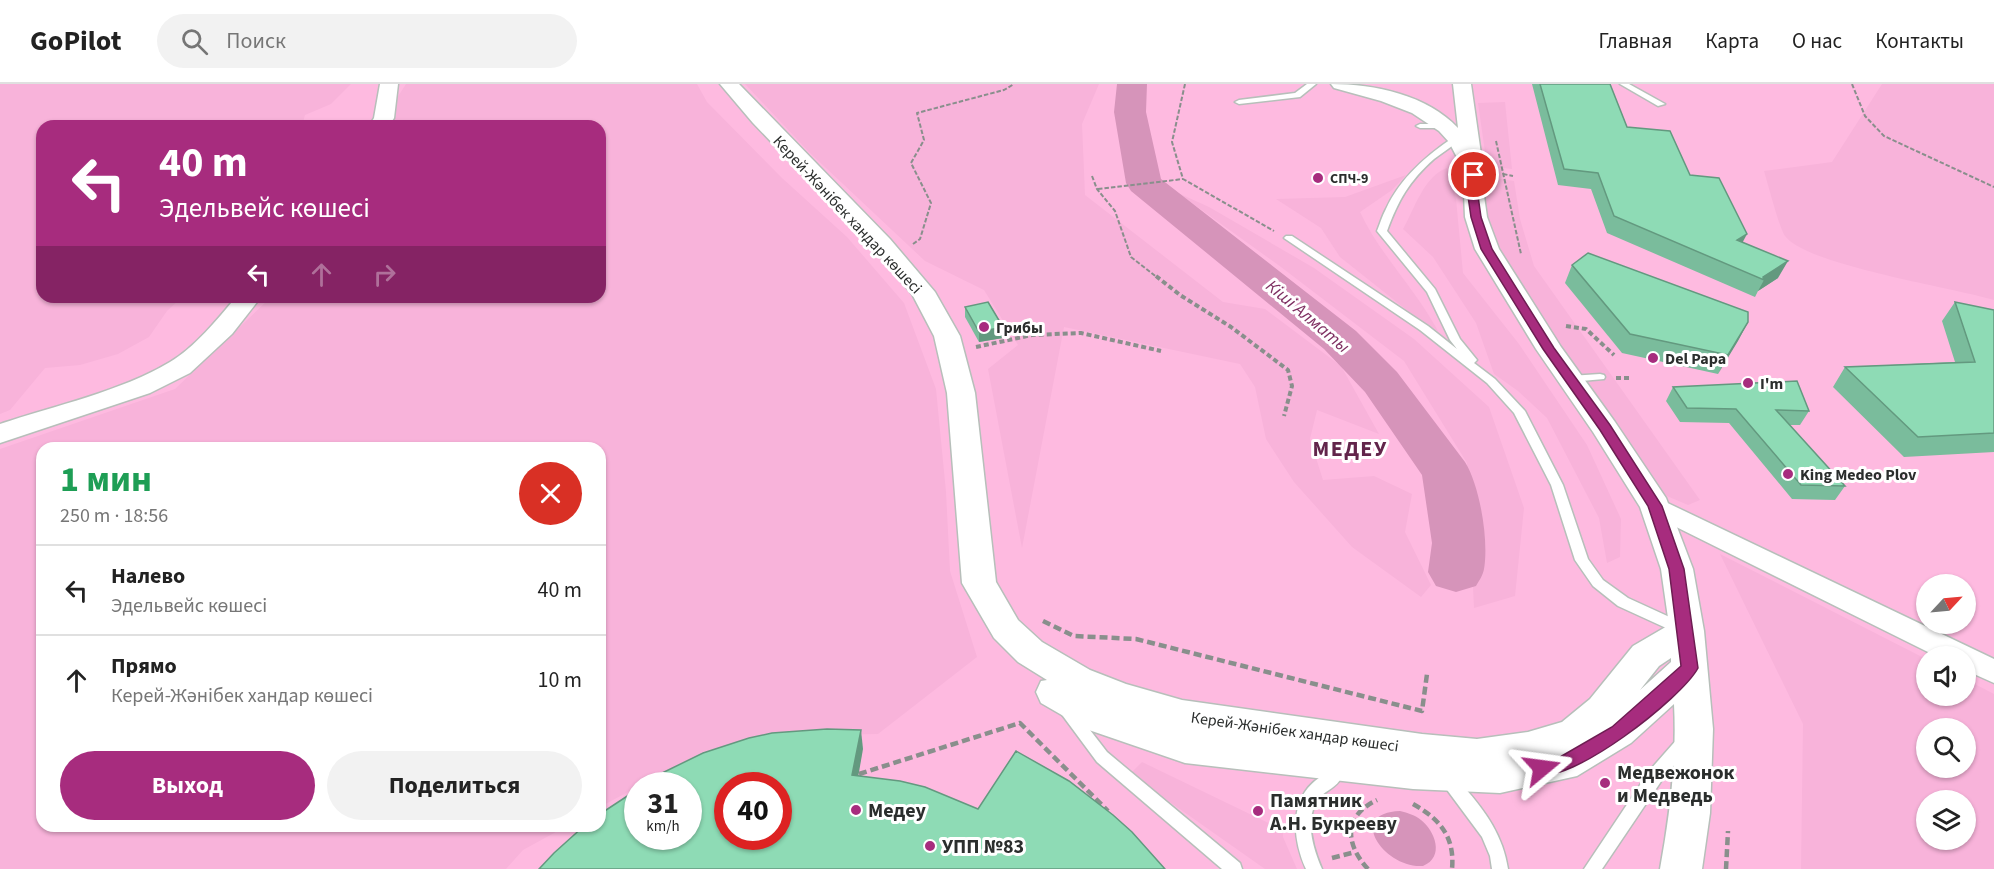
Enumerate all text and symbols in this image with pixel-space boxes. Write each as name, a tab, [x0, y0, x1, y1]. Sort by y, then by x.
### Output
search box	[157, 14, 577, 68]
text: GoPilot	[30, 21, 121, 61]
icon: search	[178, 25, 211, 58]
text: Поиск	[226, 25, 286, 57]
text: Главная	[1599, 26, 1672, 56]
text: Карта	[1705, 26, 1759, 56]
text: О нас	[1792, 26, 1842, 56]
text: Контакты	[1875, 26, 1964, 56]
street label: Керей-Жәнібек хандар көшесі	[768, 131, 927, 299]
text: 40 m	[159, 133, 248, 193]
icon: left	[60, 144, 138, 222]
pin	[1448, 149, 1499, 200]
icon: arrive	[1457, 158, 1490, 191]
place label: СПЧ-9	[1330, 169, 1368, 189]
marker: СПЧ-9	[1311, 171, 1325, 185]
text: Эдельвейс көшесі	[159, 189, 370, 228]
icon: left	[242, 258, 275, 291]
icon: ahead	[305, 258, 338, 291]
icon: right	[368, 258, 401, 291]
water label: Кіші Алматы	[1260, 274, 1355, 359]
place label: Грибы	[996, 317, 1043, 339]
marker: Грибы	[977, 320, 991, 334]
place label: Del Papa	[1665, 348, 1726, 370]
marker: Del Papa	[1646, 351, 1660, 365]
place label: I'm	[1760, 373, 1783, 395]
marker: I'm	[1741, 376, 1755, 390]
district label: МЕДЕУ	[1312, 433, 1388, 465]
text: 1 мин	[60, 454, 152, 505]
button: close	[519, 462, 582, 525]
place label: King Medeo Plov	[1800, 464, 1917, 486]
marker: King Medeo Plov	[1781, 467, 1795, 481]
text: 250 m · 18:56	[60, 502, 168, 530]
text: Налево	[111, 560, 185, 592]
icon: left	[60, 574, 93, 607]
text: 40 m	[537, 574, 582, 606]
north arrow	[1916, 574, 1976, 634]
map controls	[1916, 574, 1976, 850]
text: Эдельвейс көшесі	[111, 592, 267, 620]
button: sound	[1916, 646, 1976, 706]
text: Прямо	[111, 650, 177, 682]
icon: ahead	[60, 664, 93, 697]
text: 10 m	[537, 664, 582, 696]
text: Керей-Жәнібек хандар көшесі	[111, 682, 373, 710]
street label: Керей-Жәнібек хандар көшесі	[1190, 707, 1400, 757]
button: search	[1916, 718, 1976, 778]
position arrow	[1510, 736, 1574, 800]
button: Выход	[60, 751, 315, 820]
button: Поделиться	[327, 751, 582, 820]
place label: Медвежонок и Медведь	[1617, 759, 1735, 810]
speed limit sign: 40	[714, 772, 792, 850]
marker: Медвежонок и Медведь	[1598, 776, 1612, 790]
text: 31	[647, 782, 679, 825]
place label: Памятник А.Н. Букрееву	[1269, 787, 1398, 838]
button: layers	[1916, 790, 1976, 850]
place label: Медеу	[868, 797, 927, 825]
marker: Медеу	[849, 803, 863, 817]
marker: Памятник А.Н. Букрееву	[1251, 804, 1265, 818]
text: km/h	[646, 816, 680, 837]
place label: УПП №83	[942, 833, 1024, 861]
marker: УПП №83	[923, 839, 937, 853]

